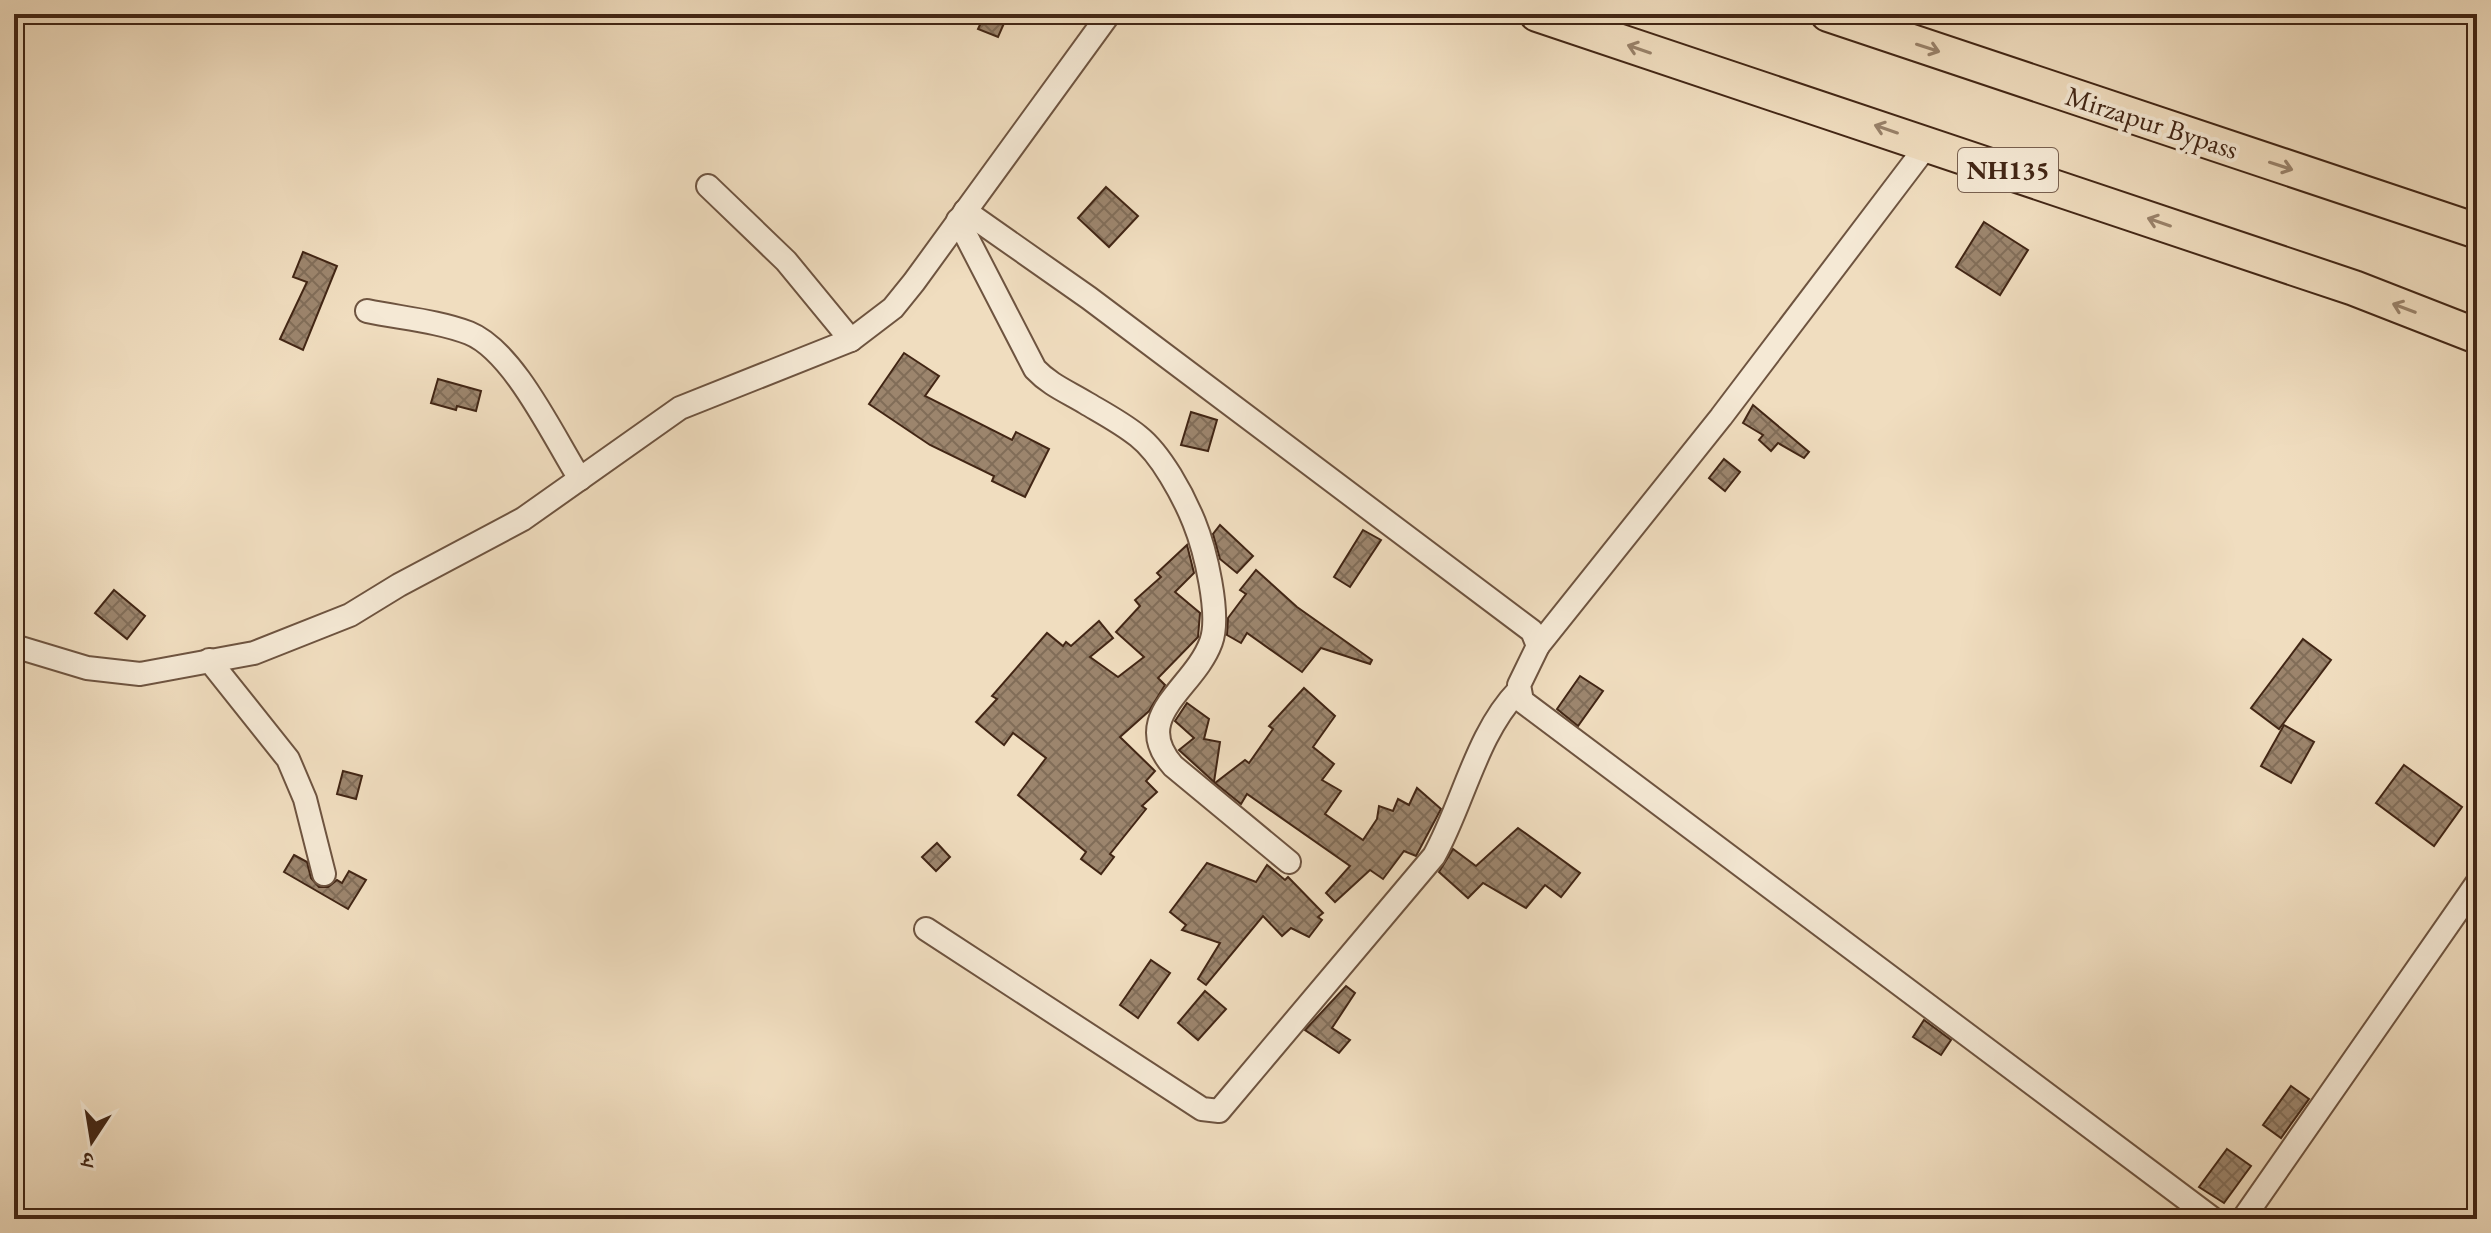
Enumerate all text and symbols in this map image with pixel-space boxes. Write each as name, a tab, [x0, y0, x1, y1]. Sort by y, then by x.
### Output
one-way arrow	[1627, 41, 1652, 56]
one-way arrow	[1916, 41, 1941, 56]
street label: Mirzapur Bypass	[2061, 77, 2243, 167]
one-way arrow	[1874, 120, 1899, 135]
road number: NH135	[1958, 148, 2058, 192]
one-way arrow	[2268, 159, 2293, 174]
one-way arrow	[2147, 213, 2172, 228]
one-way arrow	[2392, 300, 2417, 314]
north arrow	[52, 1101, 132, 1181]
text: उ	[78, 1144, 98, 1176]

